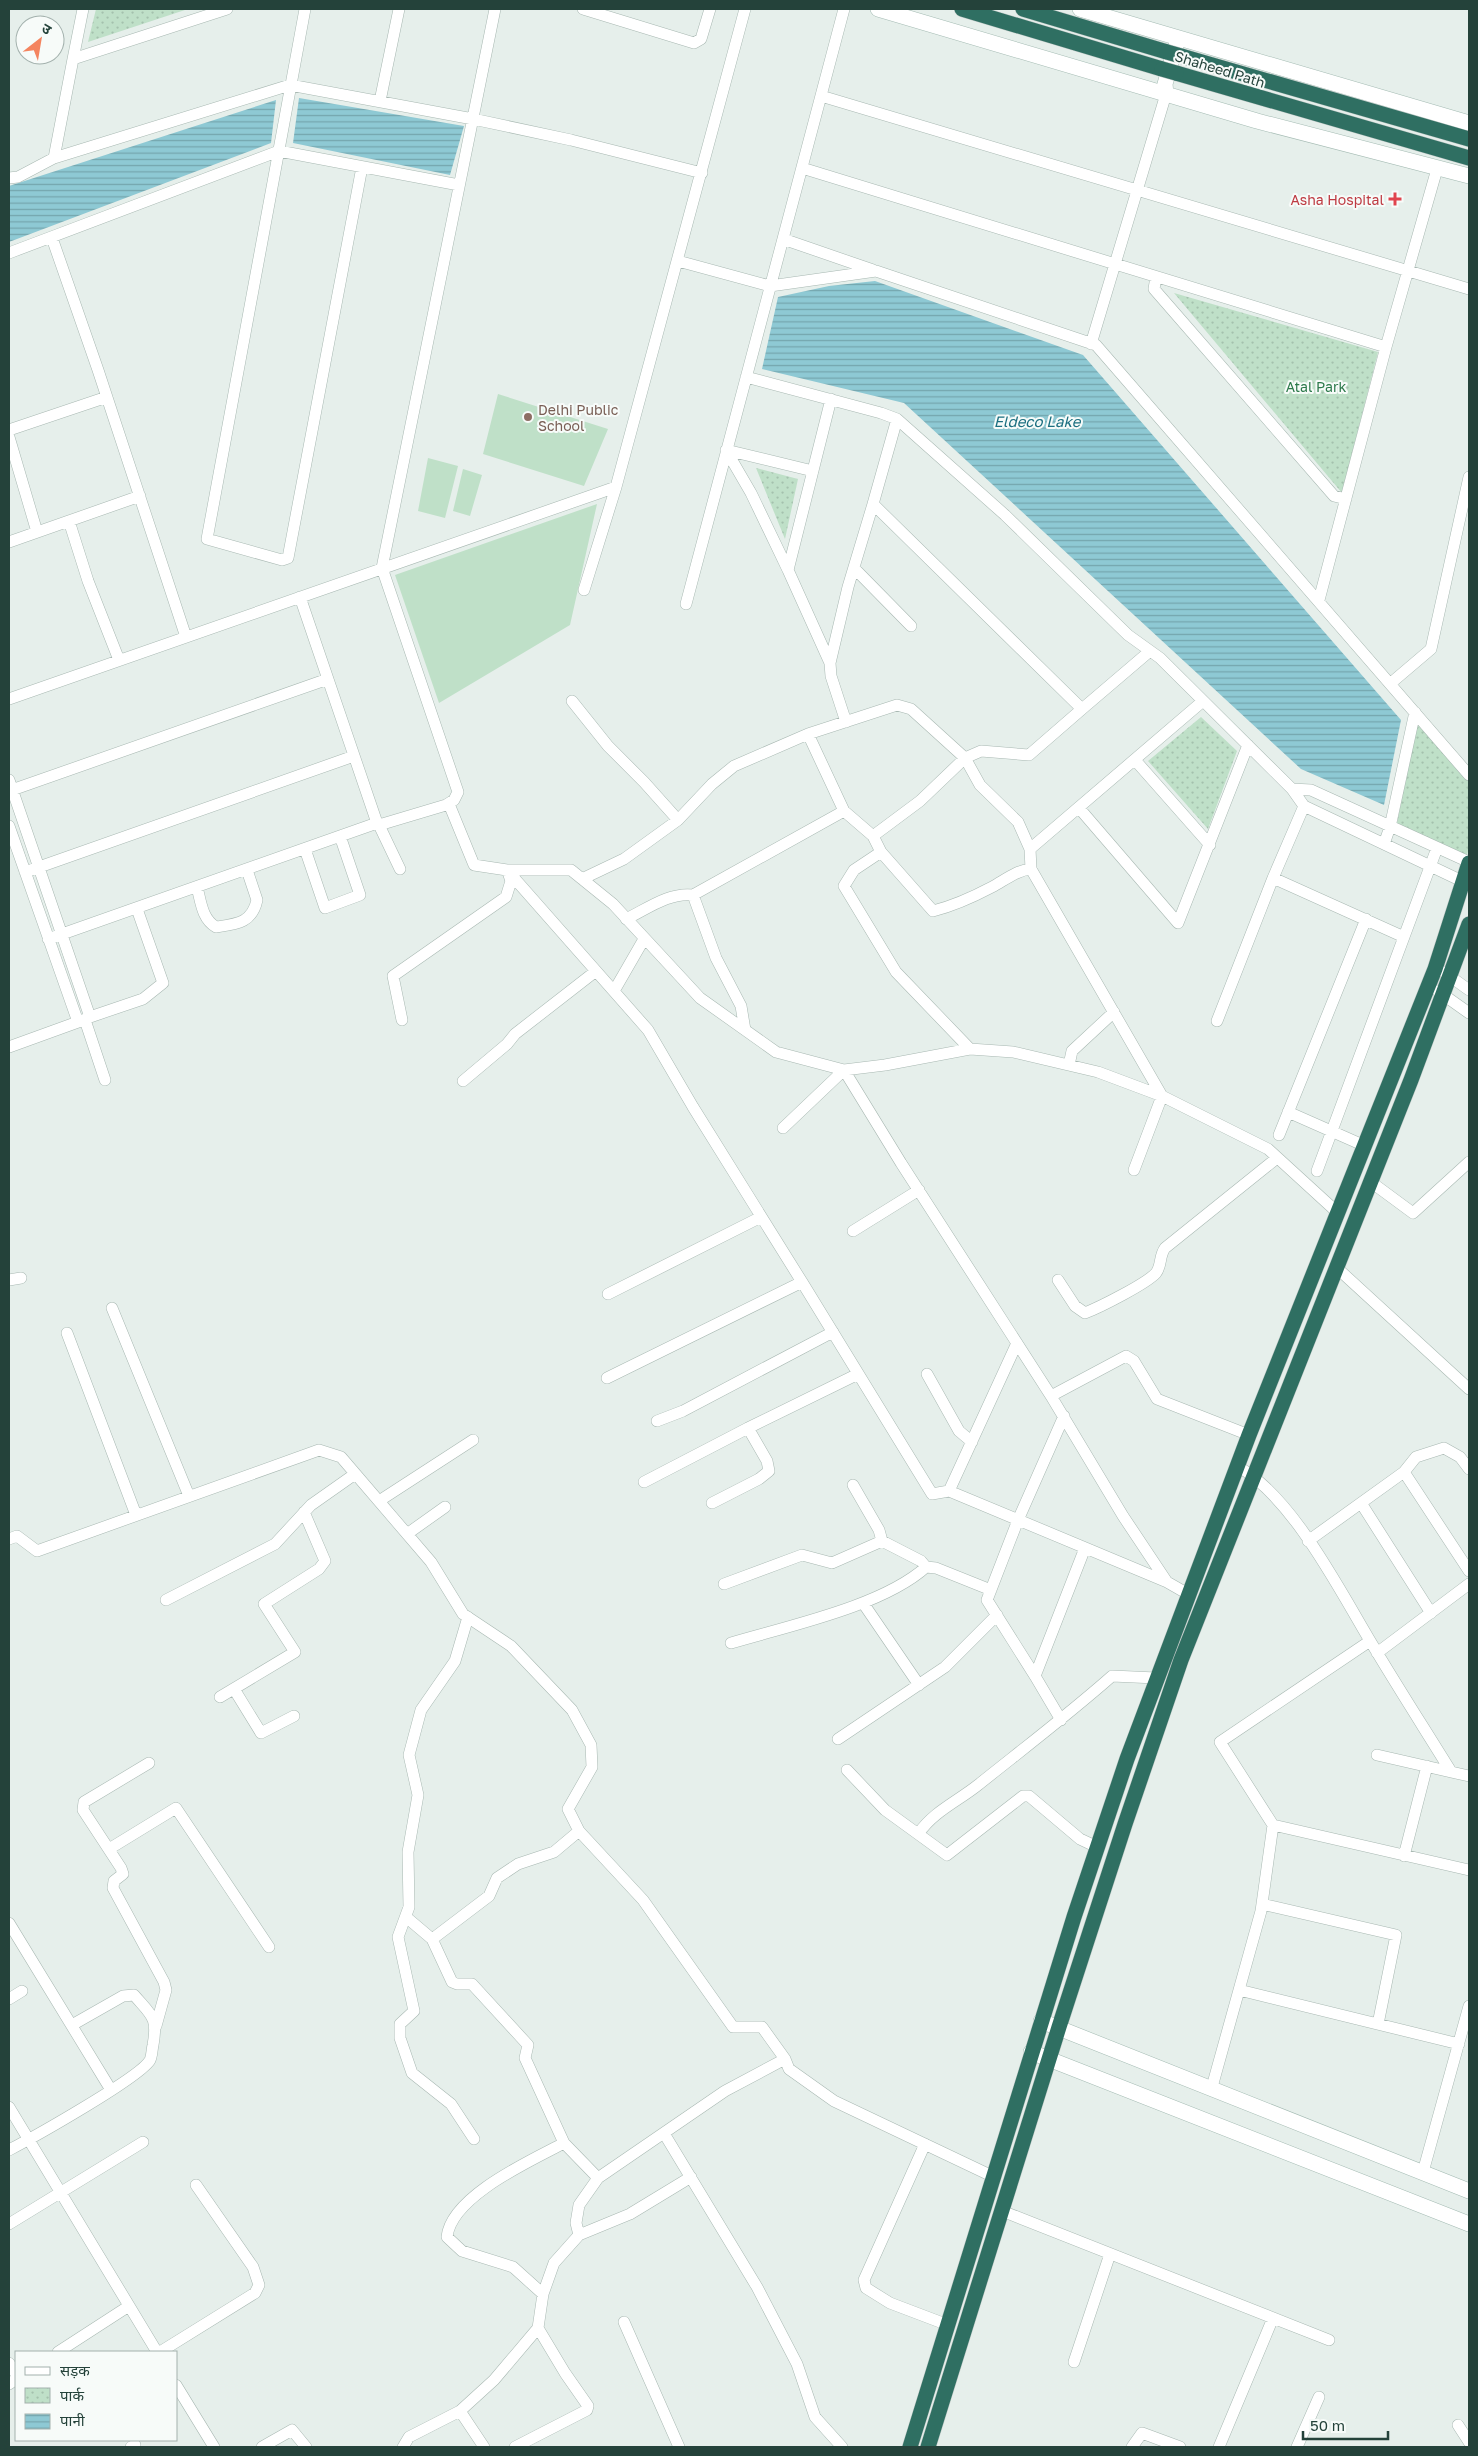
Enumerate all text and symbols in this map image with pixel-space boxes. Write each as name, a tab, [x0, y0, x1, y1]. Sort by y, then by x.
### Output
north arrow	[15, 15, 65, 65]
text: उ	[39, 19, 56, 38]
street label: Shaheed Path	[1173, 47, 1267, 91]
place label: Asha Hospital	[1290, 191, 1384, 208]
marker: Asha Hospital	[1388, 192, 1402, 206]
park label: Atal Park	[1286, 378, 1346, 395]
place label: Delhi Public School	[538, 401, 619, 434]
marker: Delhi Public School	[522, 411, 534, 423]
water label: Eldeco Lake	[994, 412, 1082, 430]
legend	[15, 2351, 178, 2441]
text: सड़क	[60, 2361, 90, 2379]
text: पार्क	[60, 2386, 84, 2404]
scale bar	[1303, 2408, 1388, 2440]
text: पानी	[60, 2411, 86, 2429]
text: 50 m	[1310, 2416, 1345, 2434]

